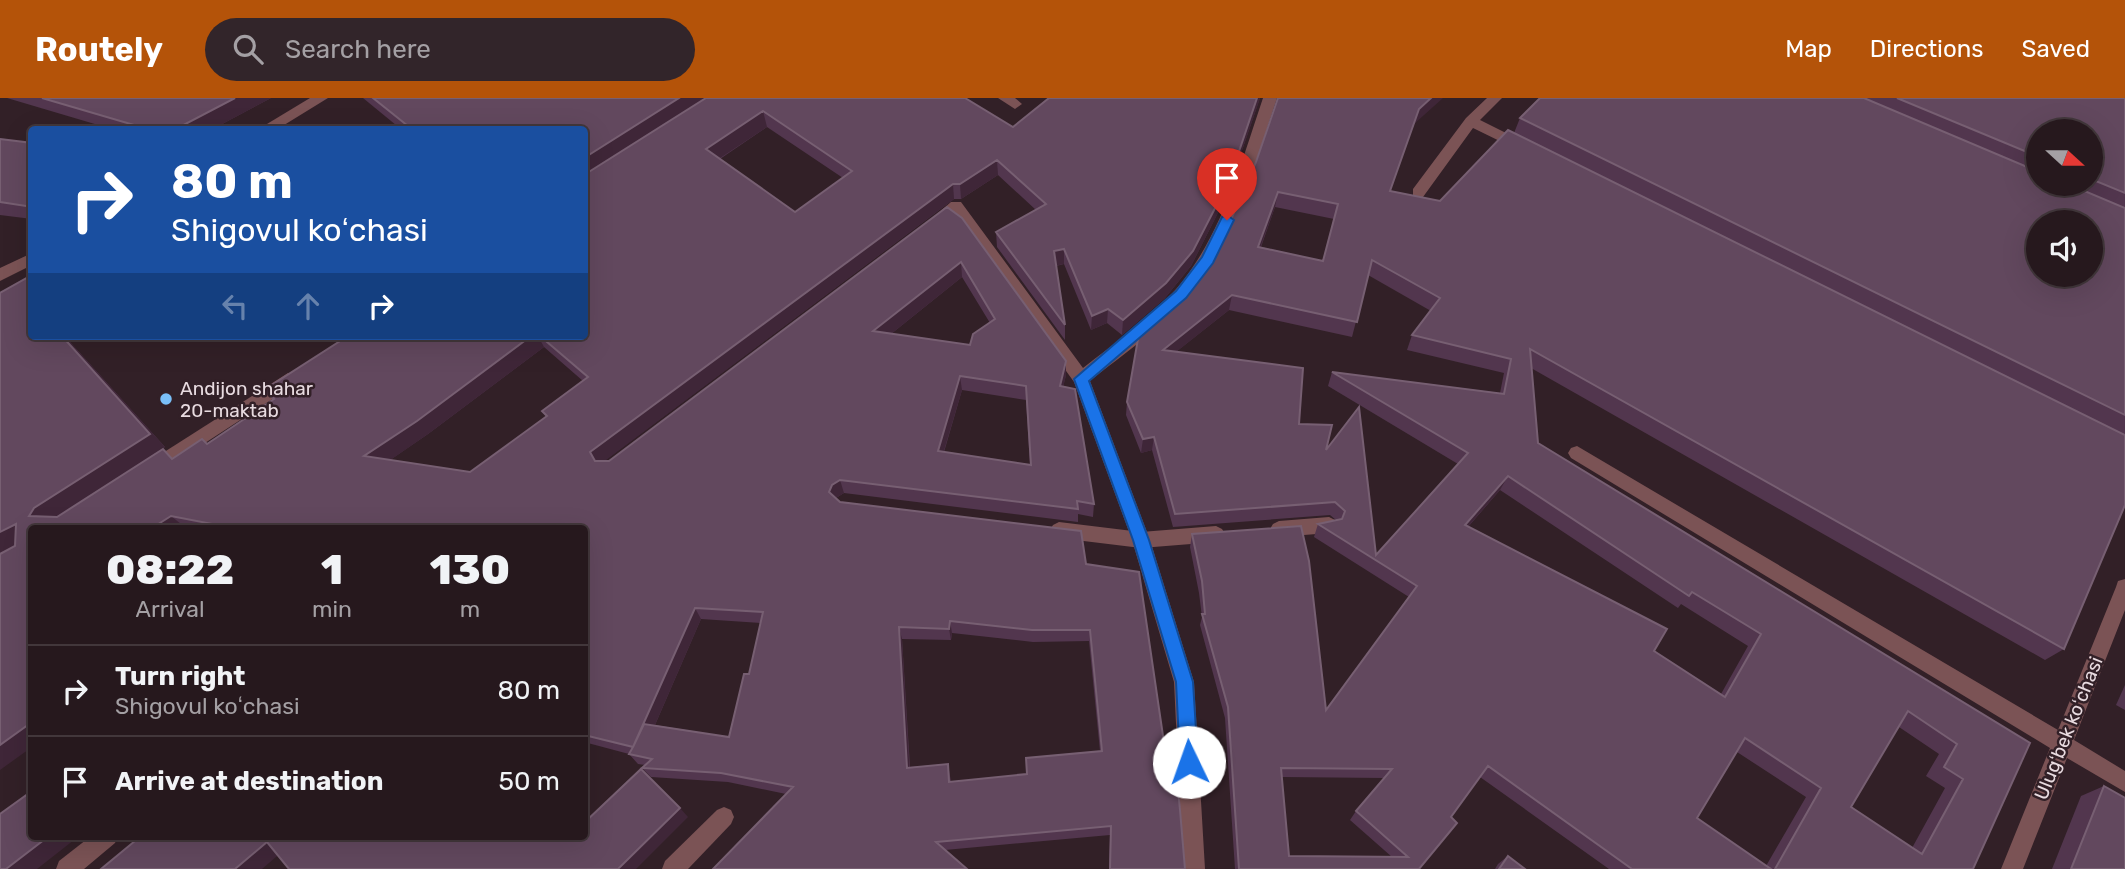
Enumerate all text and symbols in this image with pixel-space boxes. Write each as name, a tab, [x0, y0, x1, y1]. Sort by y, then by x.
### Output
search box	[205, 18, 695, 81]
text: Routely	[35, 30, 163, 69]
icon: search	[229, 30, 267, 68]
text: Search here	[285, 34, 431, 65]
text: Map	[1785, 35, 1832, 63]
text: Directions	[1870, 35, 1983, 63]
text: Saved	[2021, 35, 2090, 63]
north arrow	[2026, 119, 2104, 196]
map controls	[2026, 119, 2103, 287]
pin	[1197, 148, 1257, 220]
text: 80 m	[171, 152, 293, 210]
icon: right	[56, 154, 147, 245]
icon: arrive	[1208, 159, 1246, 197]
button: sound	[2026, 210, 2103, 287]
text: Shigovul koʻchasi	[171, 211, 428, 249]
icon: left	[216, 287, 254, 325]
icon: ahead	[289, 287, 327, 325]
icon: right	[362, 287, 400, 325]
place label: Andijon shahar 20-maktab	[180, 377, 314, 422]
marker: Andijon shahar 20-maktab	[158, 391, 174, 407]
text: 08:22	[106, 545, 234, 595]
text: 1	[321, 545, 343, 595]
text: 130	[430, 545, 510, 595]
text: Arrival	[136, 595, 205, 623]
text: min	[312, 595, 352, 623]
text: m	[460, 595, 480, 623]
street label: Ulugʻbek koʻchasi	[2029, 653, 2108, 803]
text: Turn right	[115, 661, 245, 692]
icon: right	[56, 672, 94, 710]
text: 80 m	[497, 675, 560, 706]
text: Shigovul koʻchasi	[115, 692, 300, 720]
position arrow	[1152, 725, 1226, 799]
icon: arrive	[56, 763, 94, 801]
text: Arrive at destination	[115, 766, 383, 797]
text: 50 m	[499, 766, 560, 797]

